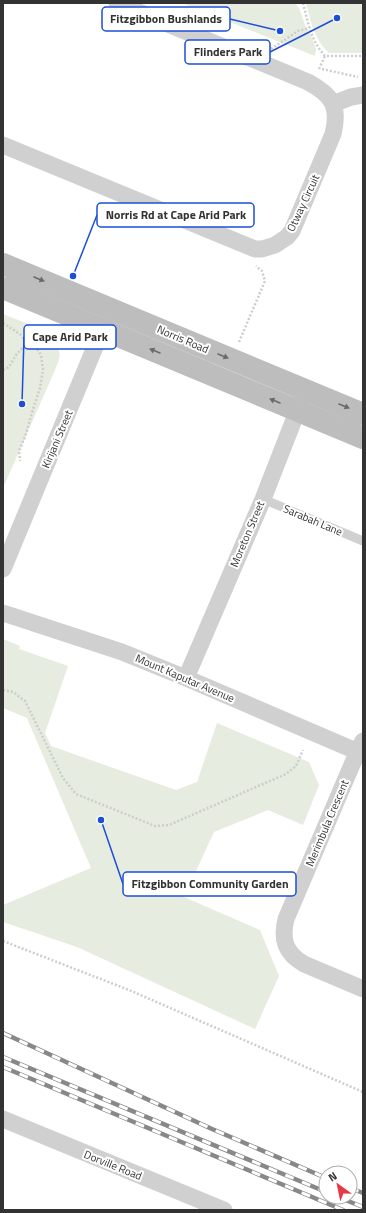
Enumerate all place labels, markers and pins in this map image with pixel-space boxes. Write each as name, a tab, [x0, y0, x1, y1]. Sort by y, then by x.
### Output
callout: Fitzgibbon Bushlands	[102, 7, 230, 31]
callout: Flinders Park	[185, 40, 270, 64]
callout: Norris Rd at Cape Arid Park	[97, 203, 254, 227]
callout: Cape Arid Park	[24, 325, 116, 349]
callout: Fitzgibbon Community Garden	[123, 872, 296, 896]

